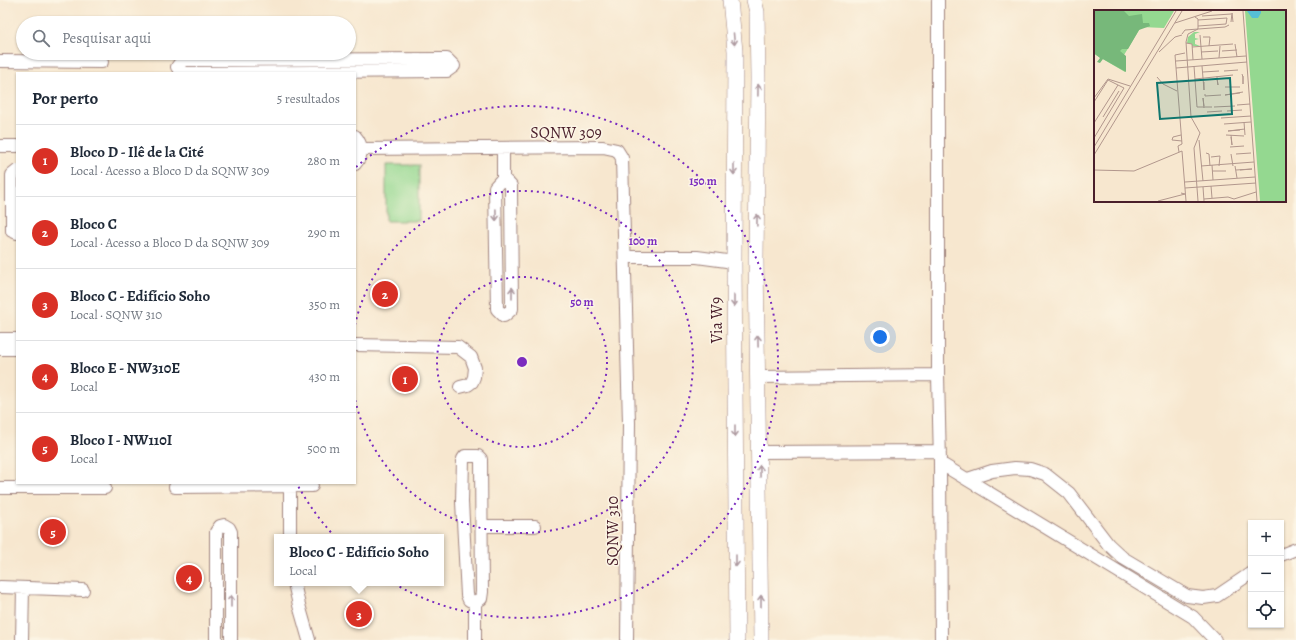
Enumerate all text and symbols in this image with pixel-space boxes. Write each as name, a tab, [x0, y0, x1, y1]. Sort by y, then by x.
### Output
inset map	[1094, 10, 1286, 202]
search box	[16, 16, 356, 60]
icon: search	[30, 27, 52, 49]
text: Pesquisar aqui	[62, 28, 151, 48]
one-way arrow	[730, 32, 737, 45]
one-way arrow	[754, 84, 762, 97]
text: Por perto	[32, 87, 98, 110]
text: 5 resultados	[277, 90, 340, 107]
street label: SQNW 309	[530, 122, 602, 144]
text: Bloco D - Ilê de la Cité	[70, 142, 204, 162]
text: 1	[43, 152, 47, 169]
text: 280 m	[307, 152, 340, 169]
text: Local · Acesso a Bloco D da SQNW 309	[70, 162, 269, 179]
one-way arrow	[730, 162, 738, 175]
text: 150 m	[689, 173, 717, 189]
one-way arrow	[492, 208, 499, 221]
text: Bloco C	[70, 214, 117, 234]
one-way arrow	[753, 214, 761, 227]
text: 2	[42, 224, 48, 241]
text: 290 m	[308, 224, 340, 241]
text: 100 m	[629, 233, 657, 249]
text: Local · Acesso a Bloco D da SQNW 309	[70, 234, 269, 251]
pin: 2	[372, 279, 398, 309]
text: Bloco C - Edifício Soho	[70, 286, 210, 306]
one-way arrow	[508, 287, 516, 300]
text: 50 m	[570, 294, 594, 310]
one-way arrow	[730, 294, 738, 307]
text: 3	[42, 296, 48, 313]
text: 350 m	[309, 296, 340, 313]
street label: Via W9	[706, 297, 728, 344]
text: Local · SQNW 310	[70, 306, 162, 323]
your location	[870, 327, 890, 347]
one-way arrow	[754, 335, 762, 348]
centre of rings	[515, 355, 529, 369]
text: Bloco E - NW310E	[70, 358, 180, 378]
pin: 1	[392, 364, 418, 394]
text: 4	[42, 368, 48, 385]
text: 430 m	[308, 368, 340, 385]
text: Local	[70, 378, 98, 395]
one-way arrow	[731, 424, 739, 437]
text: Bloco I - NW110I	[70, 430, 172, 450]
text: 5	[42, 440, 48, 457]
text: 500 m	[307, 440, 340, 457]
text: Local	[70, 450, 98, 467]
one-way arrow	[756, 465, 764, 478]
street label: SQNW 310	[602, 496, 624, 566]
pin: 5	[40, 517, 66, 547]
map controls	[1248, 520, 1284, 628]
button: +	[1248, 520, 1284, 556]
popup	[274, 534, 444, 586]
text: Bloco C - Edifício Soho	[289, 542, 429, 562]
one-way arrow	[732, 554, 740, 567]
button: −	[1248, 556, 1284, 592]
text: Local	[289, 562, 317, 579]
pin: 4	[176, 563, 202, 593]
button: locate	[1248, 592, 1284, 628]
one-way arrow	[227, 595, 235, 608]
one-way arrow	[757, 595, 765, 608]
pin: 3	[346, 599, 372, 629]

